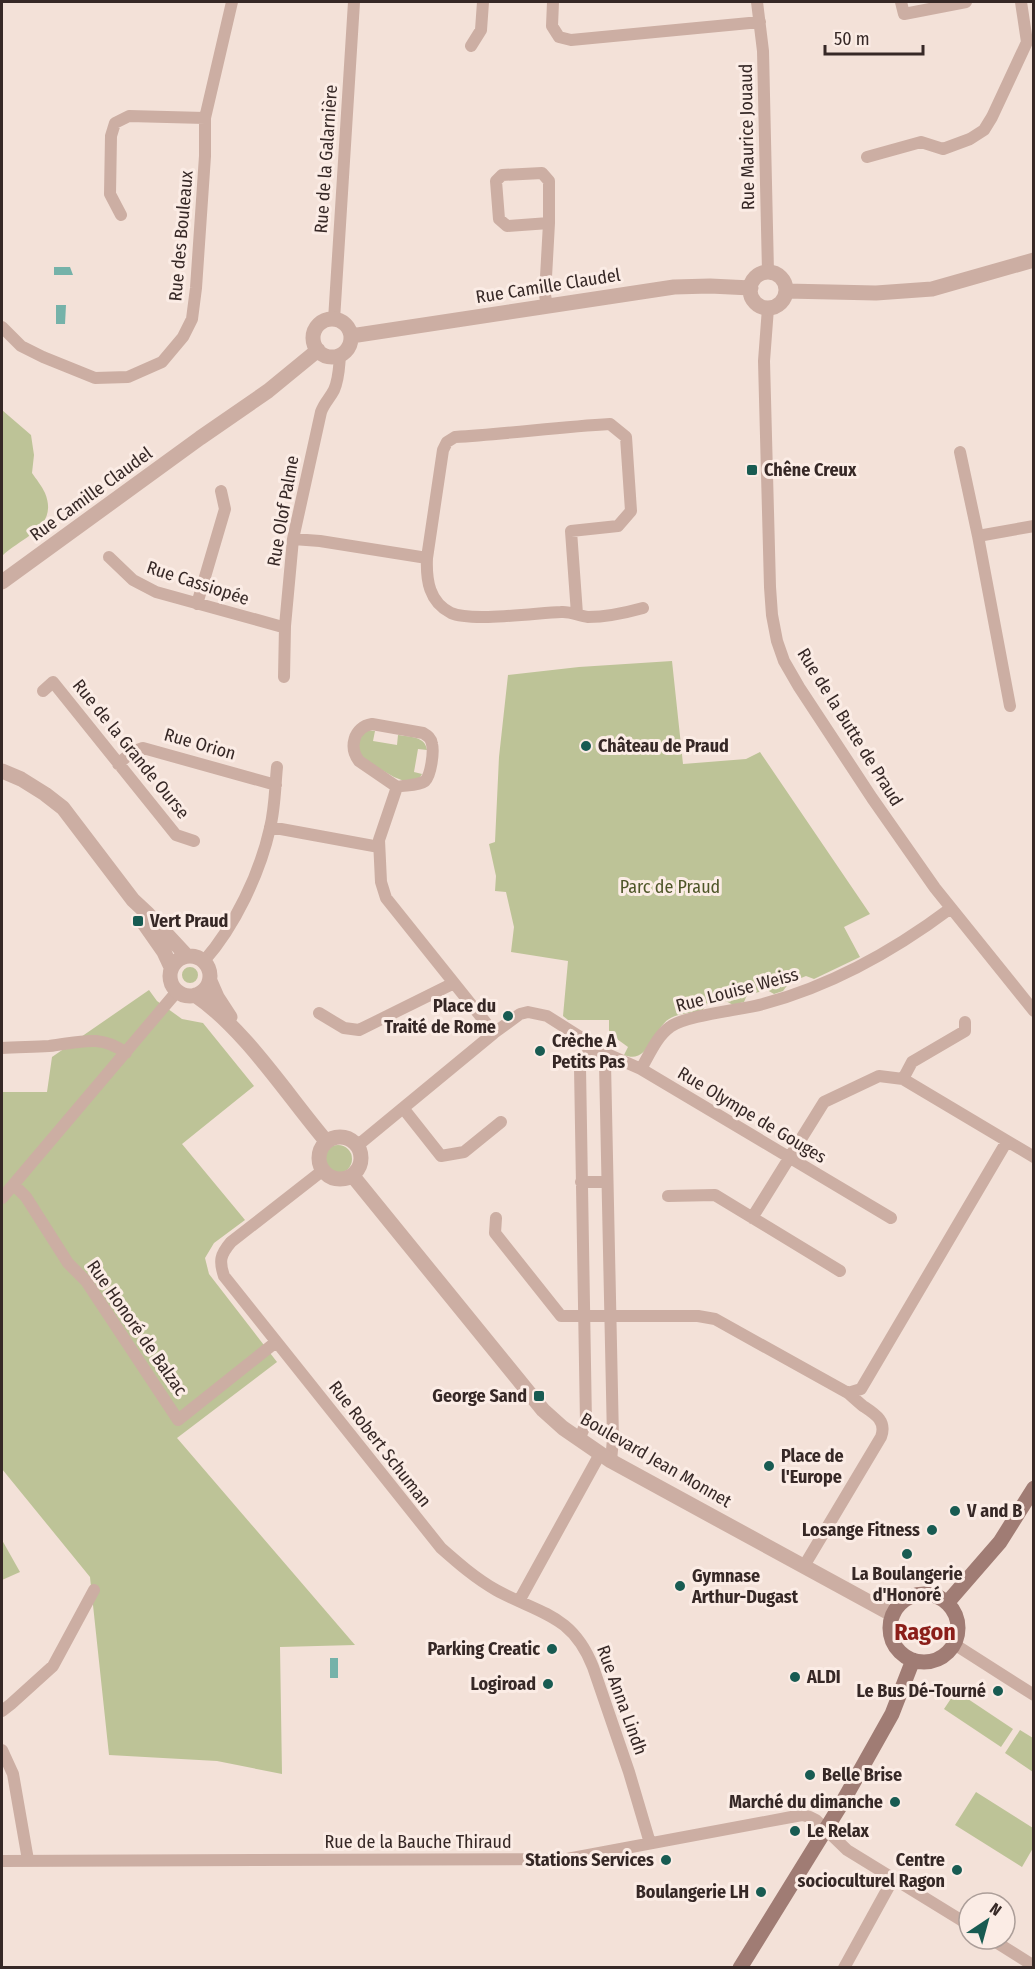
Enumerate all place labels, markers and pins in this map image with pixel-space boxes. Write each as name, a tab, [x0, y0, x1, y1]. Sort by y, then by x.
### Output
place label: Chêne Creux	[764, 459, 857, 481]
marker: Chêne Creux	[745, 463, 759, 477]
place label: Château de Praud	[598, 735, 729, 757]
marker: Château de Praud	[579, 739, 593, 753]
place label: Vert Praud	[149, 910, 228, 932]
marker: Vert Praud	[131, 914, 145, 928]
place label: Place du Traité de Rome	[384, 995, 496, 1038]
marker: Place du Traité de Rome	[501, 1009, 515, 1023]
place label: Crèche A Petits Pas	[552, 1030, 625, 1073]
marker: Crèche A Petits Pas	[533, 1044, 547, 1058]
place label: George Sand	[432, 1385, 527, 1407]
marker: George Sand	[532, 1389, 546, 1403]
place label: Place de l'Europe	[781, 1445, 844, 1488]
marker: Place de l'Europe	[762, 1459, 776, 1473]
place label: V and B	[966, 1500, 1022, 1522]
marker: V and B	[948, 1504, 962, 1518]
place label: Losange Fitness	[802, 1519, 920, 1541]
marker: Losange Fitness	[925, 1523, 939, 1537]
marker: La Boulangerie d'Honoré	[900, 1547, 914, 1561]
place label: La Boulangerie d'Honoré	[851, 1563, 963, 1606]
place label: Gymnase Arthur-Dugast	[691, 1565, 799, 1608]
marker: Gymnase Arthur-Dugast	[673, 1579, 687, 1593]
place label: Parking Creatic	[428, 1638, 540, 1660]
marker: Parking Creatic	[545, 1642, 559, 1656]
place label: ALDI	[806, 1666, 841, 1688]
marker: ALDI	[788, 1670, 802, 1684]
place label: Logiroad	[470, 1673, 536, 1695]
marker: Logiroad	[541, 1677, 555, 1691]
place label: Le Bus Dé-Tourné	[856, 1680, 986, 1702]
marker: Le Bus Dé-Tourné	[991, 1684, 1005, 1698]
place label: Belle Brise	[822, 1764, 902, 1786]
marker: Belle Brise	[803, 1768, 817, 1782]
place label: Marché du dimanche	[729, 1791, 883, 1813]
marker: Marché du dimanche	[888, 1795, 902, 1809]
place label: Le Relax	[807, 1820, 870, 1842]
marker: Le Relax	[788, 1824, 802, 1838]
place label: Stations Services	[525, 1849, 654, 1871]
place label: Centre socioculturel Ragon	[798, 1849, 945, 1892]
marker: Stations Services	[659, 1853, 673, 1867]
marker: Centre socioculturel Ragon	[950, 1863, 964, 1877]
place label: Boulangerie LH	[636, 1881, 749, 1903]
marker: Boulangerie LH	[754, 1885, 768, 1899]

